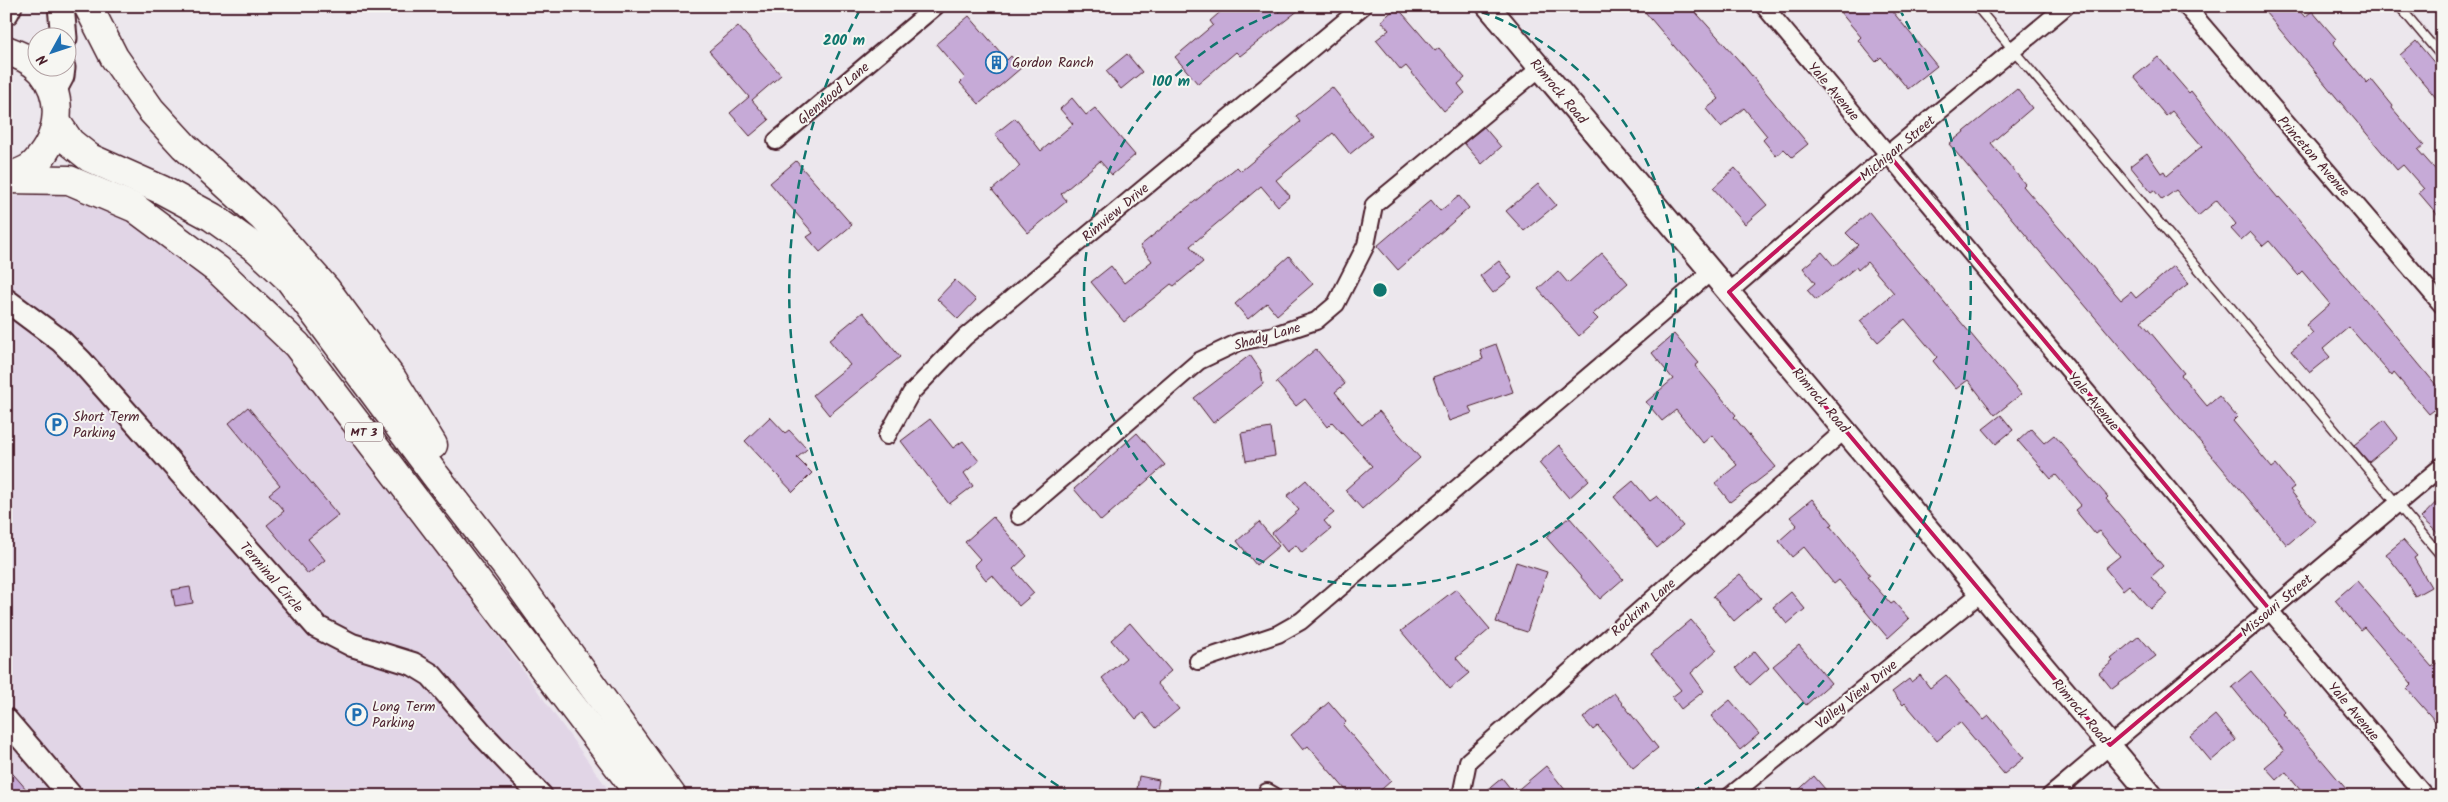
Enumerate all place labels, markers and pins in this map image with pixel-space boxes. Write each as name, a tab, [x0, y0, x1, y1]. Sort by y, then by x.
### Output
building icon: Gordon Ranch	[984, 50, 1008, 74]
place label: Gordon Ranch	[1012, 52, 1094, 74]
centre of rings	[1371, 281, 1389, 299]
place label: Short Term Parking	[73, 406, 140, 444]
parking icon: Short Term Parking	[45, 412, 69, 436]
place label: Long Term Parking	[372, 696, 435, 734]
parking icon: Long Term Parking	[344, 702, 368, 726]

